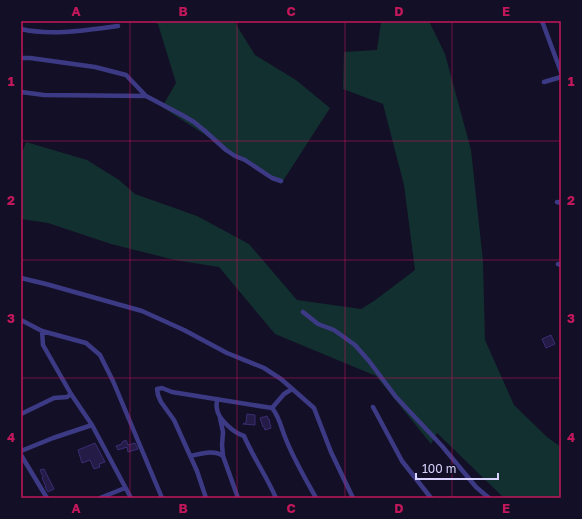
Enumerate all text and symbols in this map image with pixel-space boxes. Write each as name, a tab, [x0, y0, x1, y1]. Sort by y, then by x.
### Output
text: A	[71, 3, 81, 19]
text: B	[178, 3, 188, 19]
text: C	[286, 3, 296, 19]
text: D	[394, 3, 404, 19]
text: E	[502, 3, 510, 19]
text: 1	[8, 73, 15, 89]
text: 1	[568, 73, 575, 89]
text: 2	[7, 192, 15, 208]
text: 2	[567, 192, 575, 208]
text: 3	[7, 310, 15, 326]
text: 3	[567, 310, 575, 326]
text: 4	[7, 429, 15, 445]
text: 4	[567, 429, 575, 445]
scale bar	[416, 455, 498, 481]
text: 100 m	[422, 461, 456, 476]
text: A	[71, 500, 81, 516]
text: B	[178, 500, 188, 516]
text: C	[286, 500, 296, 516]
text: D	[394, 500, 404, 516]
text: E	[502, 500, 510, 516]

